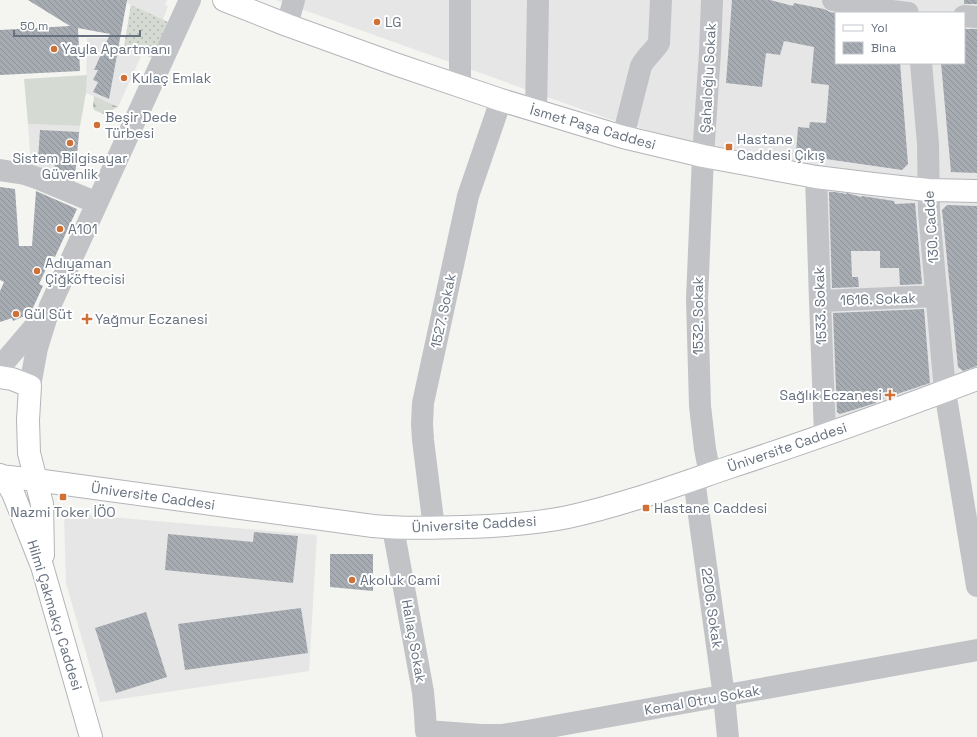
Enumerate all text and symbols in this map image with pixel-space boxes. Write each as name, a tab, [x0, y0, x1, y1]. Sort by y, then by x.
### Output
scale bar	[14, 12, 140, 38]
legend	[835, 12, 965, 64]
place label: LG	[385, 13, 402, 31]
marker: LG	[372, 17, 382, 27]
text: 50 m	[20, 18, 48, 34]
text: Yol	[871, 20, 888, 36]
street label: Şahaloğlu Sokak	[696, 22, 720, 133]
place label: Yayla Apartmanı	[62, 40, 170, 58]
text: Bina	[871, 40, 896, 56]
marker: Yayla Apartmanı	[49, 44, 59, 54]
place label: Kulaç Emlak	[132, 69, 212, 87]
marker: Kulaç Emlak	[119, 73, 129, 83]
street label: İsmet Paşa Caddesi	[528, 100, 658, 154]
place label: Beşir Dede Türbesi	[105, 108, 177, 142]
marker: Beşir Dede Türbesi	[92, 120, 102, 130]
place label: Hastane Caddesi Çıkış	[737, 130, 825, 164]
marker: Sistem Bilgisayar Güvenlik	[65, 138, 75, 148]
marker: Hastane Caddesi Çıkış	[724, 142, 734, 152]
place label: Sistem Bilgisayar Güvenlik	[13, 149, 127, 183]
street label: 130. Cadde	[919, 190, 943, 264]
place label: A101	[68, 220, 98, 238]
marker: A101	[55, 224, 65, 234]
place label: Adıyaman Çiğköftecisi	[45, 254, 125, 288]
marker: Adıyaman Çiğköftecisi	[32, 266, 42, 276]
street label: 1533. Sokak	[810, 266, 830, 345]
street label: 1527. Sokak	[426, 271, 460, 350]
street label: 1532. Sokak	[689, 277, 707, 355]
street label: 1616. Sokak	[840, 289, 917, 309]
place label: Gül Süt	[24, 305, 72, 323]
marker: Gül Süt	[11, 309, 21, 319]
place label: Yağmur Eczanesi	[95, 310, 208, 328]
marker: Yağmur Eczanesi	[82, 314, 92, 324]
place label: Sağlık Eczanesi	[780, 386, 882, 404]
marker: Sağlık Eczanesi	[885, 390, 895, 400]
street label: Üniversite Caddesi	[725, 418, 849, 476]
street label: Üniversite Caddesi	[90, 478, 216, 514]
marker: Nazmi Toker İÖO	[58, 492, 68, 502]
place label: Hastane Caddesi	[654, 499, 767, 517]
place label: Nazmi Toker İÖO	[10, 503, 116, 521]
marker: Hastane Caddesi	[641, 503, 651, 513]
street label: Üniversite Caddesi	[411, 512, 537, 536]
street label: Hilmi Çakmakçı Caddesi	[24, 538, 86, 692]
street label: 2206. Sokak	[697, 567, 727, 650]
place label: Akoluk Cami	[360, 571, 440, 589]
marker: Akoluk Cami	[347, 575, 357, 585]
street label: Hallaç Sokak	[398, 598, 430, 684]
street label: Kemal Otru Sokak	[643, 681, 762, 719]

